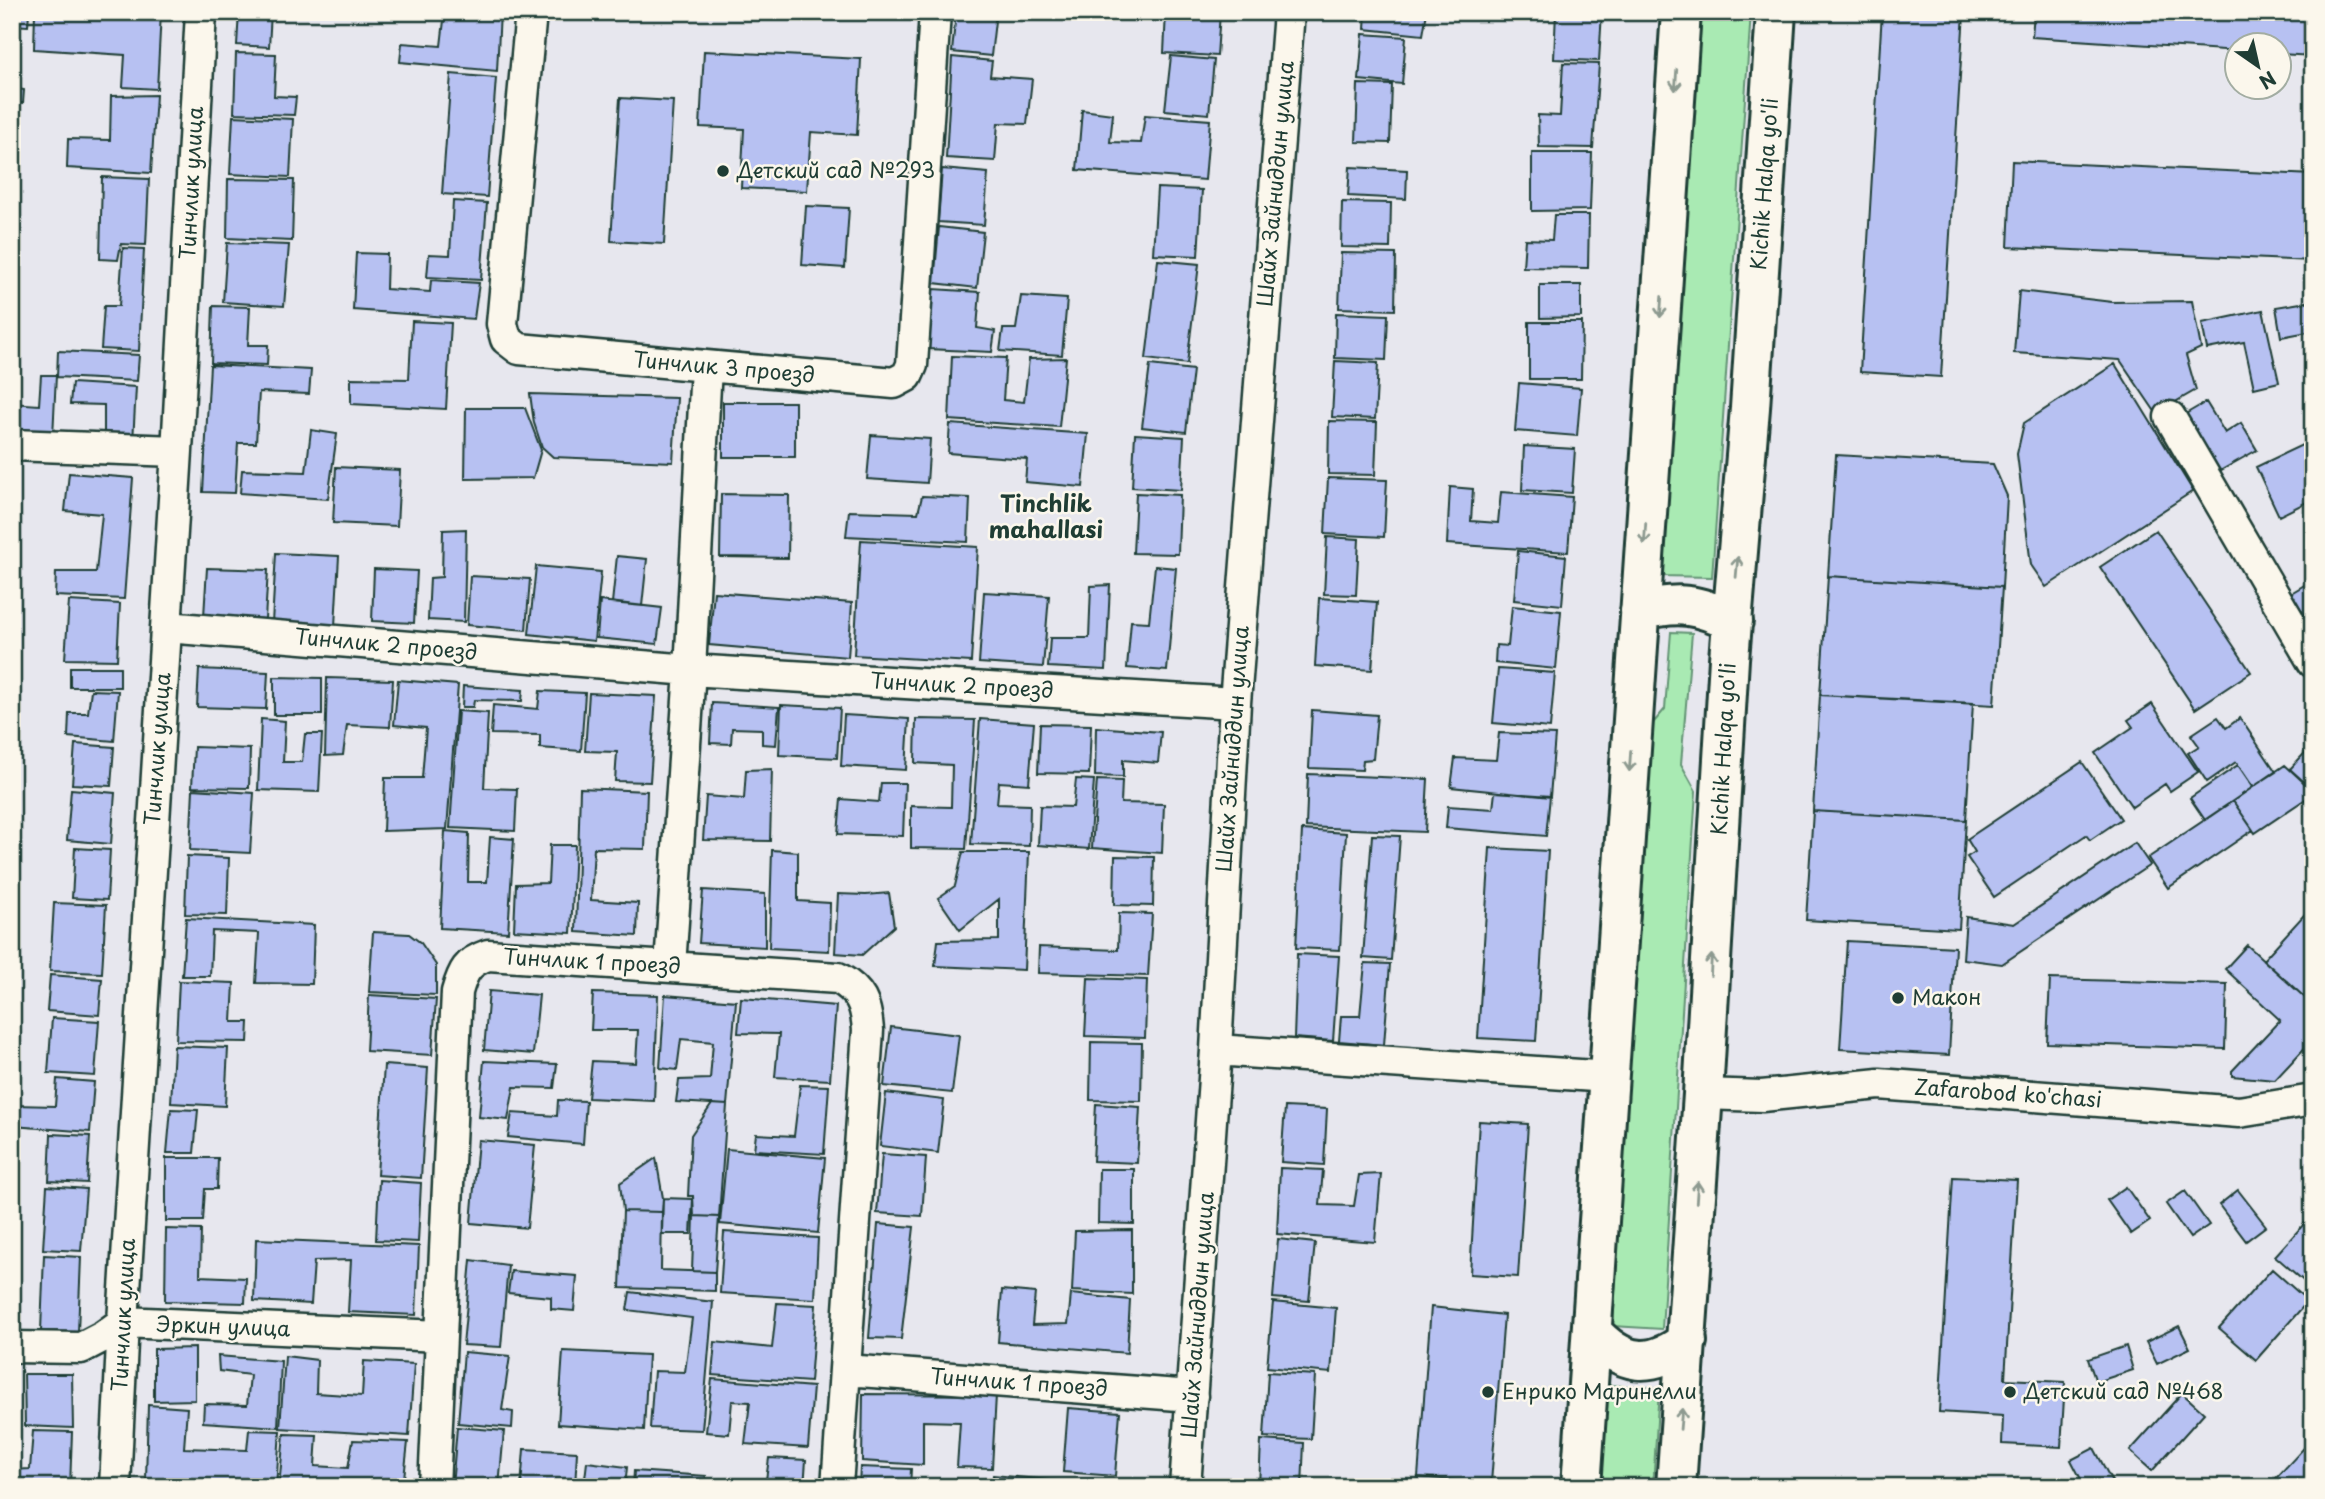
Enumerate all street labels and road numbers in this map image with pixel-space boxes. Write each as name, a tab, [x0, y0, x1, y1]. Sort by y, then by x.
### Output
street label: Шайх Зайниддин улица	[1247, 59, 1301, 308]
street label: Kichik Halqa yo'li	[1741, 97, 1785, 271]
street label: Тинчлик улица	[170, 105, 210, 260]
street label: Тинчлик 3 проезд	[632, 342, 816, 390]
street label: Тинчлик 2 проезд	[293, 619, 479, 667]
street label: Шайх Зайниддин улица	[1206, 624, 1256, 873]
street label: Kichik Halqa yo'li	[1702, 662, 1743, 836]
street label: Тинчлик 2 проезд	[870, 663, 1055, 705]
street label: Тинчлик улица	[135, 670, 177, 826]
street label: Тинчлик 1 проезд	[502, 939, 682, 981]
street label: Zafarobod ko'chasi	[1913, 1069, 2103, 1115]
street label: Шайх Зайниддин улица	[1171, 1190, 1221, 1439]
street label: Тинчлик улица	[102, 1237, 142, 1392]
street label: Эркин улица	[155, 1307, 292, 1343]
street label: Тинчлик 1 проезд	[929, 1359, 1109, 1403]

